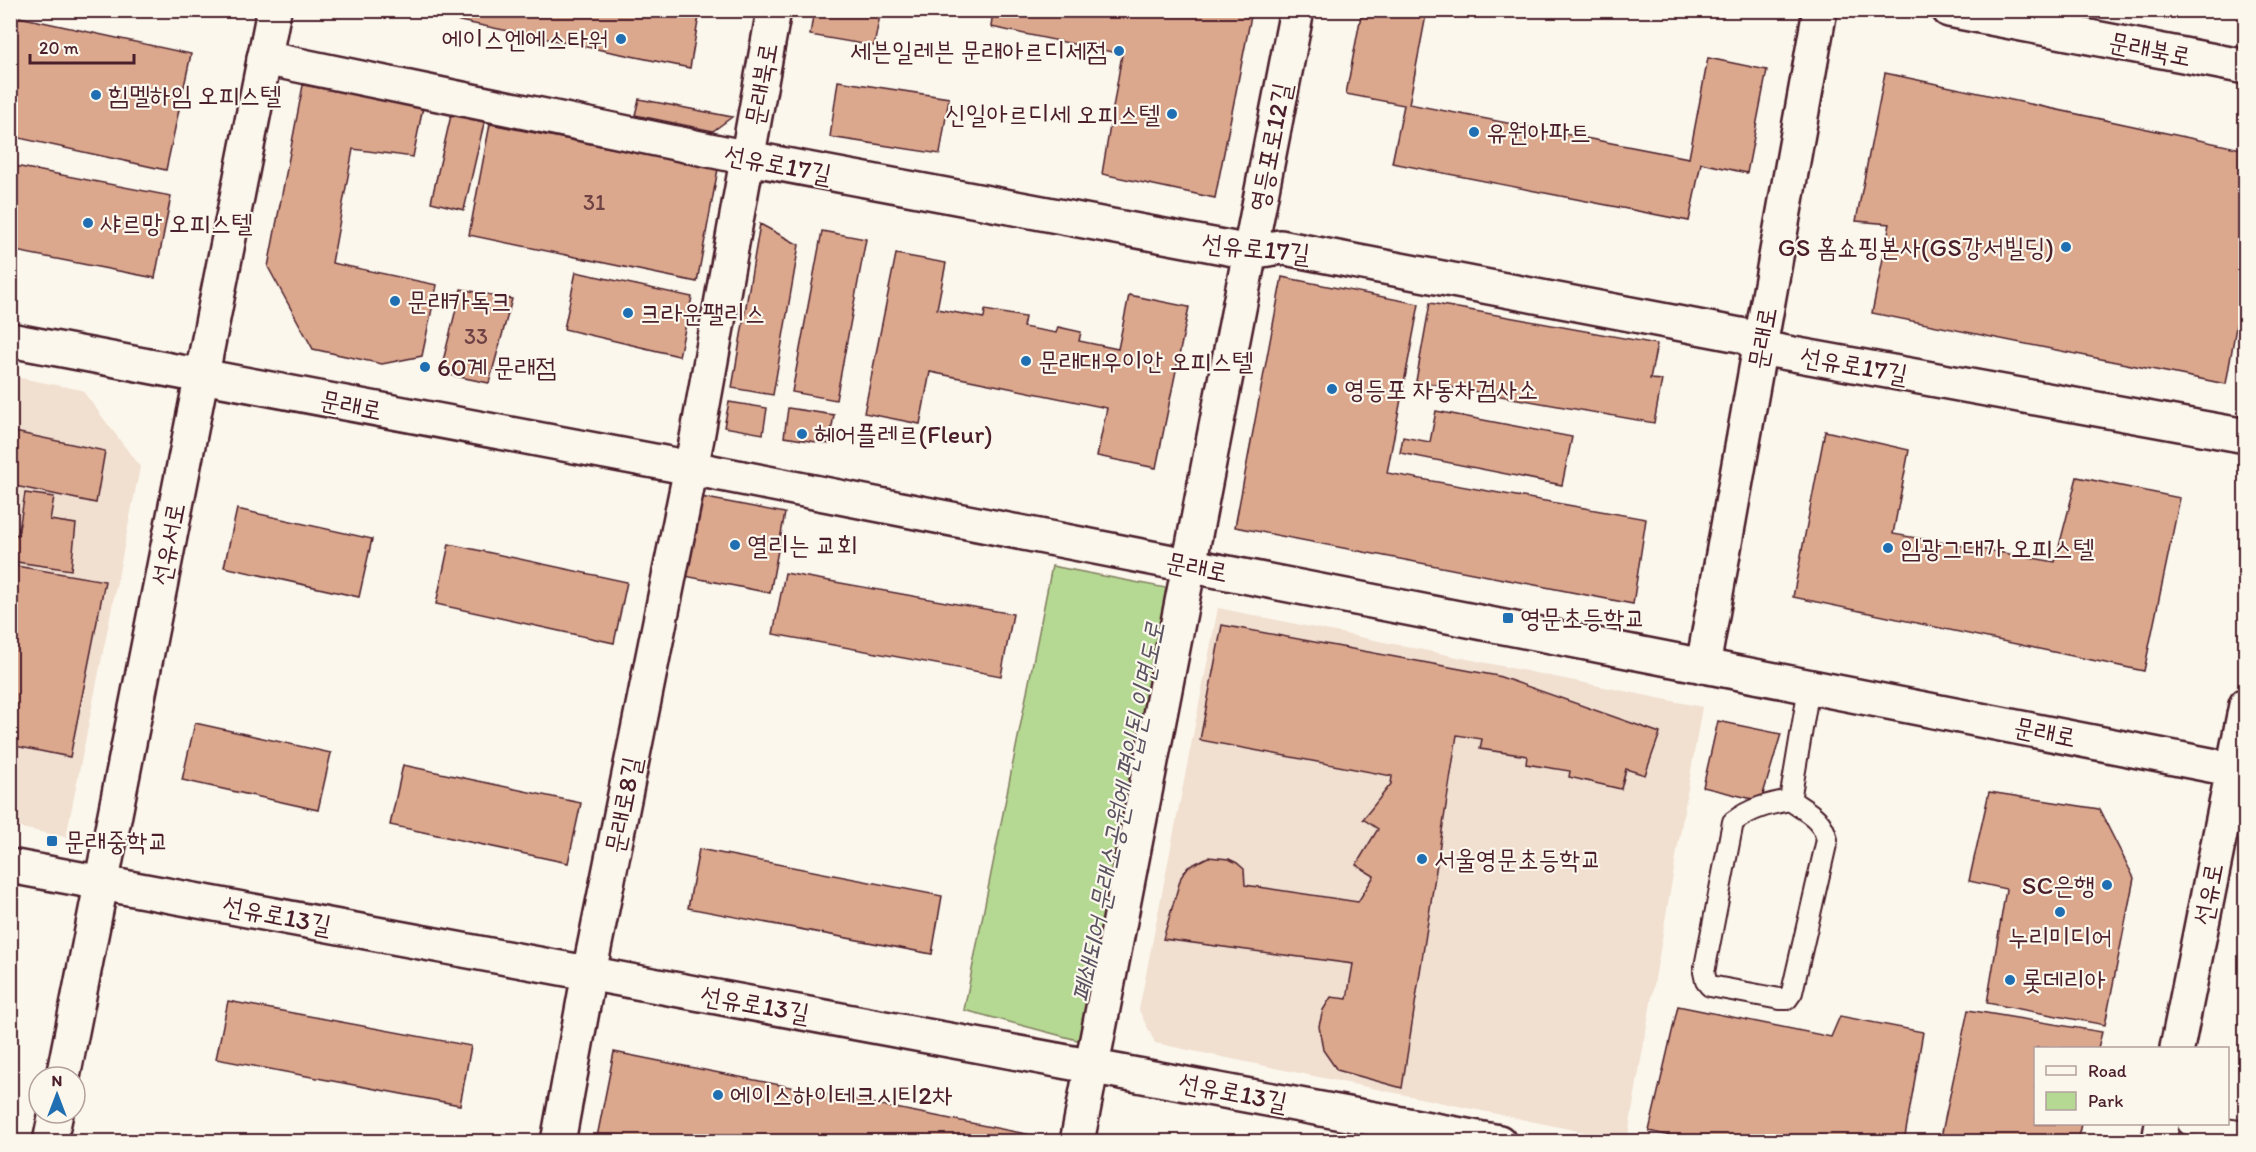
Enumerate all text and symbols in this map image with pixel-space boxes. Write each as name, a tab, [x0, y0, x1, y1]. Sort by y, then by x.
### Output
place label: 에이스엔에스타워	[442, 23, 609, 55]
street label: 문래북로	[2106, 25, 2194, 73]
scale bar	[30, 27, 134, 65]
marker: 에이스엔에스타워	[614, 32, 628, 46]
place label: 세븐일레븐 문래아르디세점	[850, 35, 1107, 67]
text: 20 m	[39, 37, 79, 59]
street label: 문래북로	[738, 40, 784, 128]
marker: 세븐일레븐 문래아르디세점	[1112, 44, 1126, 58]
place label: 힘멜하임 오피스텔	[108, 79, 281, 111]
street label: 영등포로12길	[1242, 80, 1298, 214]
marker: 힘멜하임 오피스텔	[89, 88, 103, 102]
place label: 신일아르디세 오피스텔	[945, 98, 1160, 130]
marker: 신일아르디세 오피스텔	[1165, 107, 1179, 121]
place label: 유원아파트	[1486, 116, 1591, 148]
marker: 유원아파트	[1467, 125, 1481, 139]
street label: 선유로17길	[722, 138, 834, 190]
house number: 31	[583, 189, 605, 216]
place label: 샤르망 오피스텔	[100, 207, 252, 239]
marker: 샤르망 오피스텔	[81, 216, 95, 230]
street label: 선유로17길	[1200, 226, 1312, 270]
place label: GS 홈쇼핑본사(GS강서빌딩)	[1778, 231, 2054, 263]
marker: GS 홈쇼핑본사(GS강서빌딩)	[2059, 240, 2073, 254]
place label: 문래카독크	[407, 285, 512, 317]
marker: 문래카독크	[388, 294, 402, 308]
place label: 크라운팰리스	[640, 297, 766, 329]
street label: 문래로	[1741, 304, 1783, 372]
marker: 크라운팰리스	[621, 306, 635, 320]
house number: 33	[464, 323, 488, 350]
street label: 선유로17길	[1798, 340, 1910, 390]
place label: 문래대우이안 오피스텔	[1038, 345, 1253, 377]
place label: 60계 문래점	[437, 351, 556, 383]
marker: 문래대우이안 오피스텔	[1019, 354, 1033, 368]
marker: 60계 문래점	[418, 360, 432, 374]
place label: 영등포 자동차검사소	[1344, 373, 1538, 405]
marker: 영등포 자동차검사소	[1325, 382, 1339, 396]
street label: 문래로	[317, 383, 385, 427]
place label: 헤어플레르(Fleur)	[814, 418, 993, 450]
marker: 헤어플레르(Fleur)	[795, 427, 809, 441]
street label: 선유서로	[144, 500, 192, 588]
place label: 열리는 교회	[747, 529, 857, 561]
place label: 임광그대가 오피스텔	[1900, 532, 2094, 564]
marker: 열리는 교회	[728, 538, 742, 552]
marker: 임광그대가 오피스텔	[1881, 541, 1895, 555]
street label: 문래로	[1163, 545, 1231, 589]
place label: 영문초등학교	[1520, 602, 1646, 634]
marker: 영문초등학교	[1501, 611, 1515, 625]
water label: 폐쇄되어 문래소공원에 편입된 이면도로	[1065, 619, 1171, 1005]
street label: 문래로	[2011, 710, 2079, 754]
street label: 문래로8길	[598, 754, 648, 856]
place label: 문래중학교	[64, 825, 169, 857]
marker: 문래중학교	[45, 834, 59, 848]
place label: 서울영문초등학교	[1434, 843, 1601, 875]
marker: 서울영문초등학교	[1415, 852, 1429, 866]
street label: 선유로	[2186, 860, 2230, 928]
place label: SC은행	[2022, 869, 2095, 901]
marker: SC은행	[2100, 878, 2114, 892]
street label: 선유로13길	[220, 889, 334, 941]
marker: 누리미디어	[2053, 905, 2067, 919]
place label: 누리미디어	[2008, 921, 2112, 953]
place label: 롯데리아	[2022, 964, 2106, 996]
marker: 롯데리아	[2003, 973, 2017, 987]
street label: 선유로13길	[698, 979, 812, 1029]
legend	[2034, 1047, 2229, 1125]
text: Road	[2088, 1060, 2127, 1082]
north arrow	[27, 1065, 87, 1125]
street label: 선유로13길	[1176, 1066, 1290, 1118]
text: N	[52, 1071, 62, 1090]
place label: 에이스하이테크시티2차	[730, 1079, 953, 1111]
marker: 에이스하이테크시티2차	[711, 1088, 725, 1102]
text: Park	[2088, 1090, 2123, 1112]

